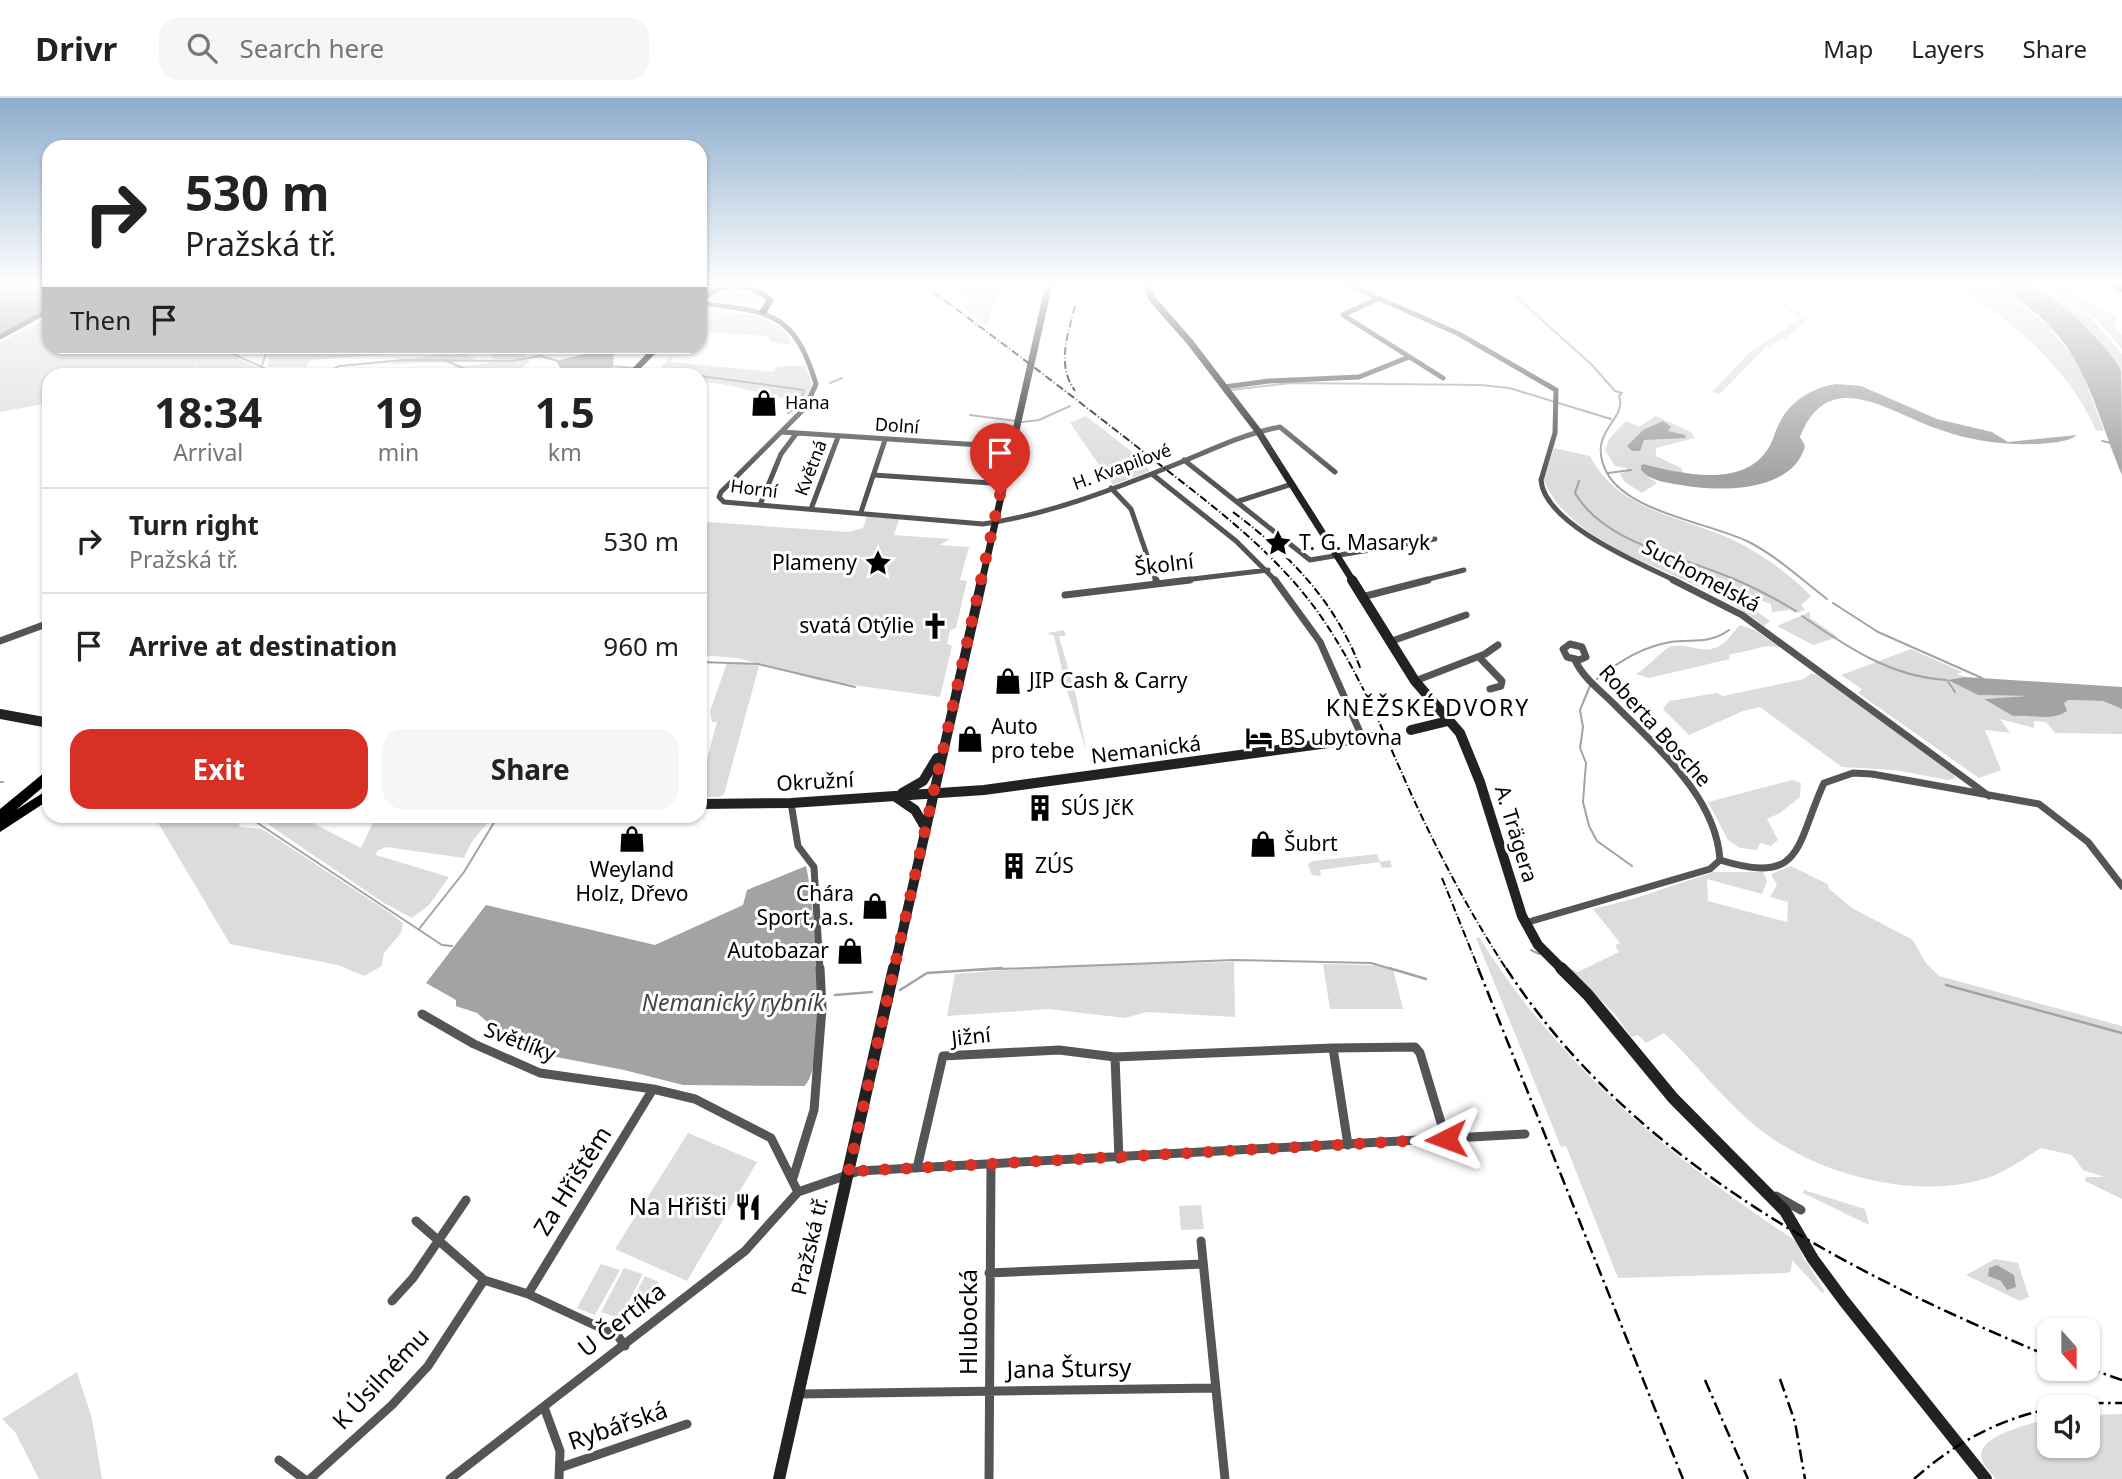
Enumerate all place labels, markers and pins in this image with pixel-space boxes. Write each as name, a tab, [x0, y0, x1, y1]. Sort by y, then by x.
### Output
shop icon: Hana	[749, 388, 779, 418]
place label: Hana	[785, 390, 830, 414]
pin	[970, 423, 1030, 495]
place icon: T. G. Masaryk	[1263, 528, 1293, 558]
place label: T. G. Masaryk	[1299, 528, 1431, 556]
place label: Plameny	[772, 548, 857, 576]
place icon: Plameny	[863, 548, 893, 578]
place label: svatá Otýlie	[799, 611, 914, 639]
church icon: svatá Otýlie	[920, 611, 950, 641]
shop icon: JIP Cash & Carry	[993, 666, 1023, 696]
place label: JIP Cash & Carry	[1027, 666, 1188, 694]
place label: Auto pro tebe	[991, 712, 1075, 764]
hotel icon: BS ubytovna	[1244, 723, 1274, 753]
place label: BS ubytovna	[1280, 723, 1402, 751]
shop icon: Auto pro tebe	[955, 724, 985, 754]
building icon: SÚS JčK	[1025, 793, 1055, 823]
place label: SÚS JčK	[1061, 793, 1134, 821]
shop icon: Weyland Holz, Dřevo	[617, 824, 647, 854]
shop icon: Šubrt	[1248, 829, 1278, 859]
place label: Šubrt	[1284, 829, 1338, 857]
building icon: ZÚS	[999, 851, 1029, 881]
place label: ZÚS	[1035, 851, 1074, 879]
place label: Weyland Holz, Dřevo	[575, 855, 689, 907]
place label: Chára Sport, a.s.	[756, 879, 854, 931]
shop icon: Chára Sport, a.s.	[860, 891, 890, 921]
place label: Autobazar	[727, 936, 829, 964]
shop icon: Autobazar	[835, 936, 865, 966]
place label: Na Hřišti	[629, 1189, 727, 1222]
restaurant icon: Na Hřišti	[733, 1192, 763, 1222]

